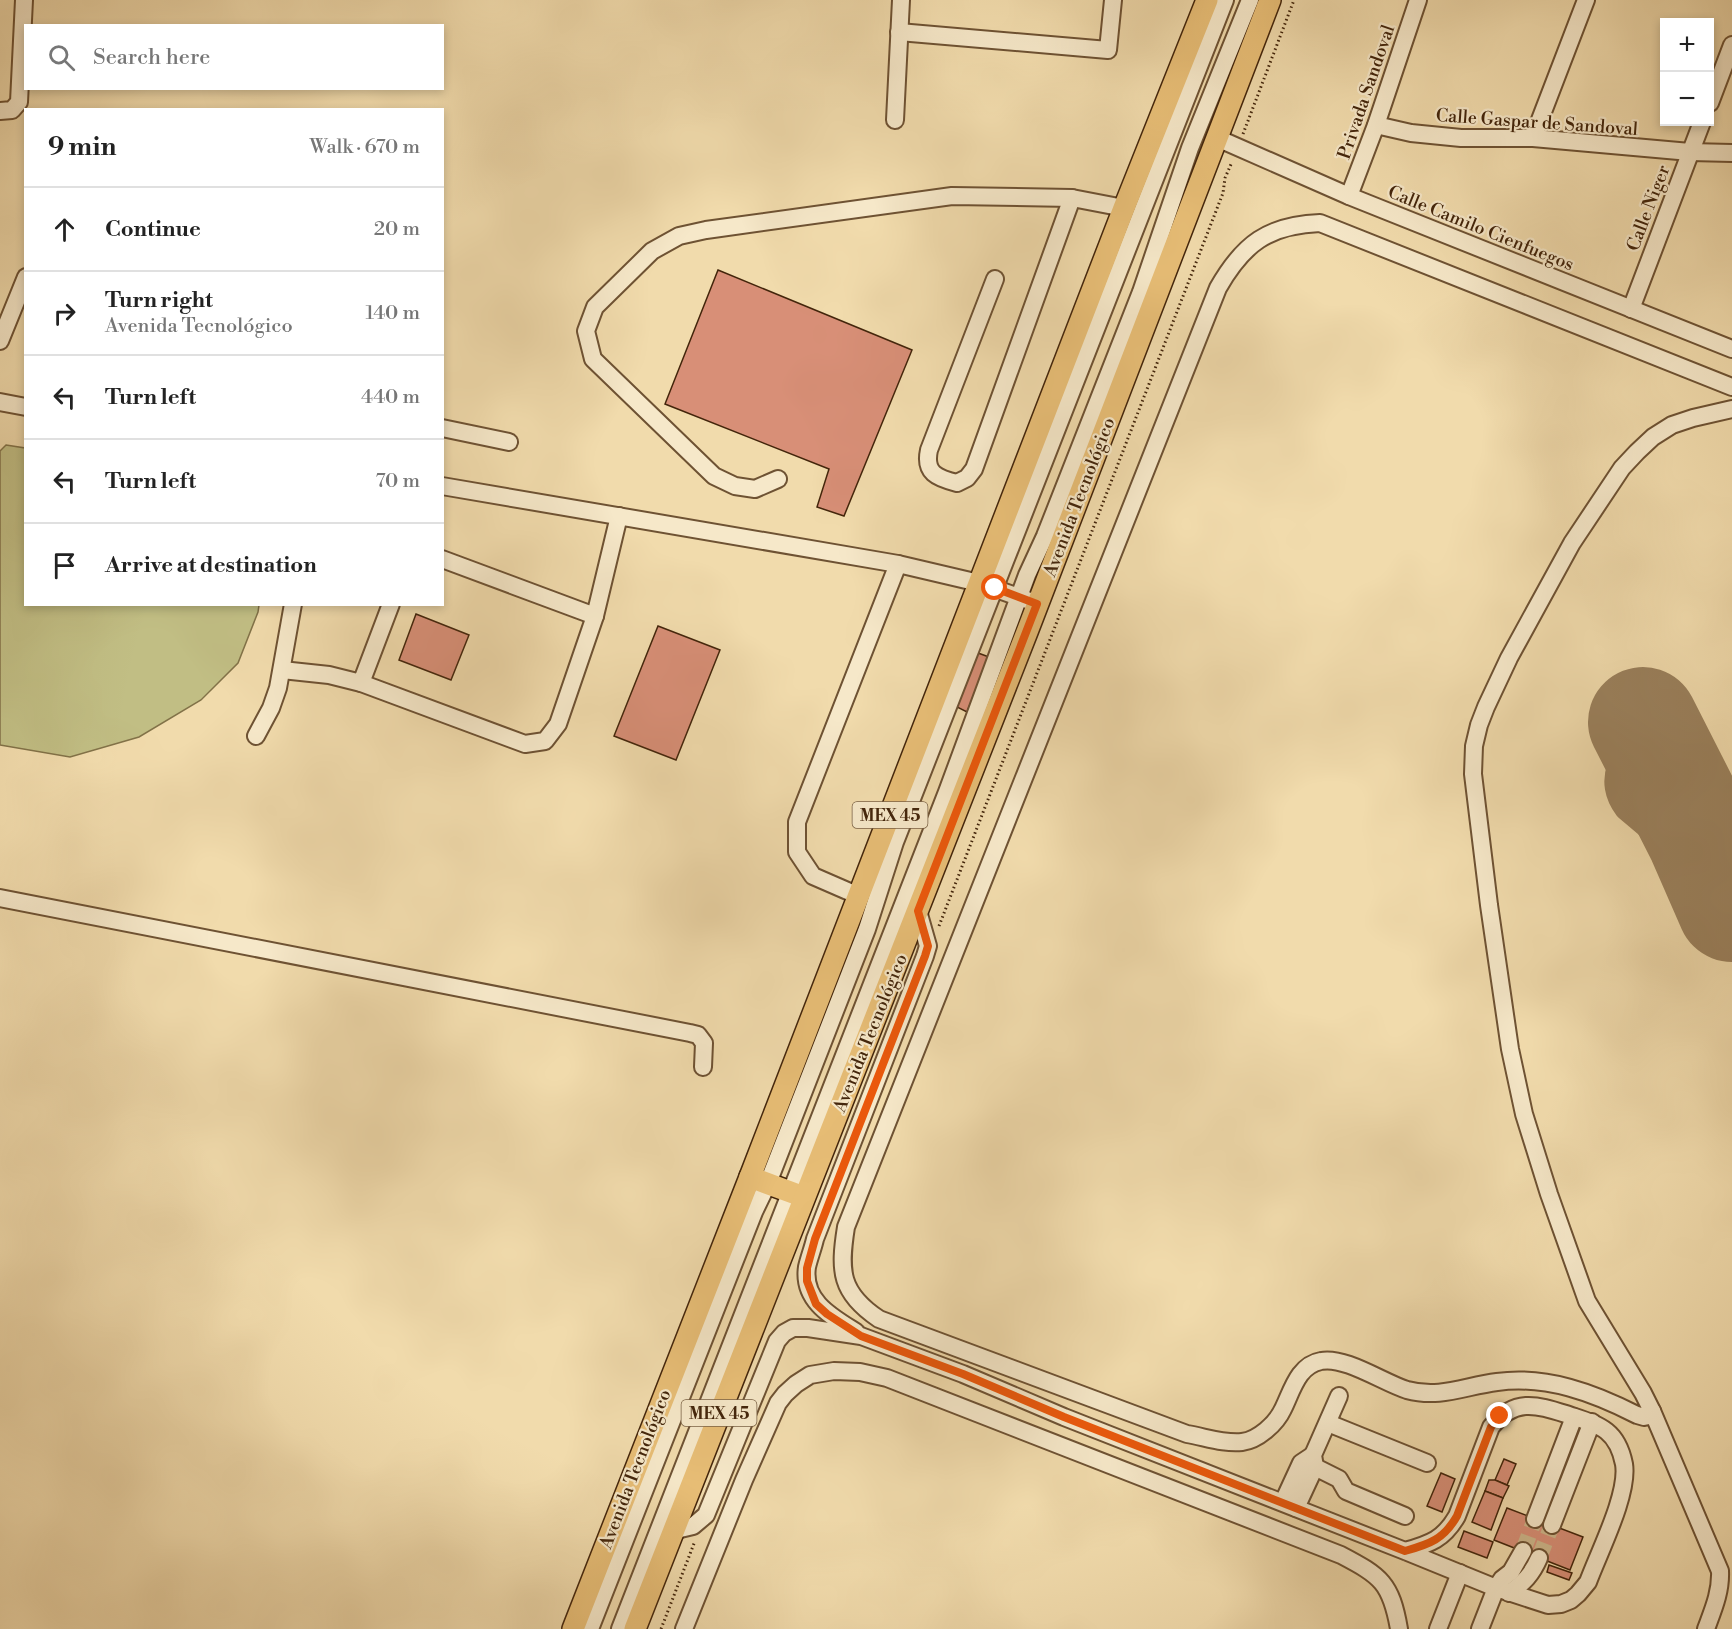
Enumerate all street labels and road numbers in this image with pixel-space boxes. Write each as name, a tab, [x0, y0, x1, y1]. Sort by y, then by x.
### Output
street label: Privada Sandoval	[1333, 21, 1401, 163]
street label: Calle Gaspar de Sandoval	[1435, 104, 1640, 141]
street label: Calle Niger	[1622, 162, 1675, 254]
street label: Calle Camilo Cienfuegos	[1384, 181, 1577, 276]
street label: Avenida Tecnológico	[1038, 414, 1120, 581]
road number: MEX 45	[852, 802, 928, 828]
street label: Avenida Tecnológico	[828, 951, 913, 1117]
street label: Avenida Tecnológico	[594, 1386, 676, 1553]
road number: MEX 45	[682, 1400, 756, 1426]

